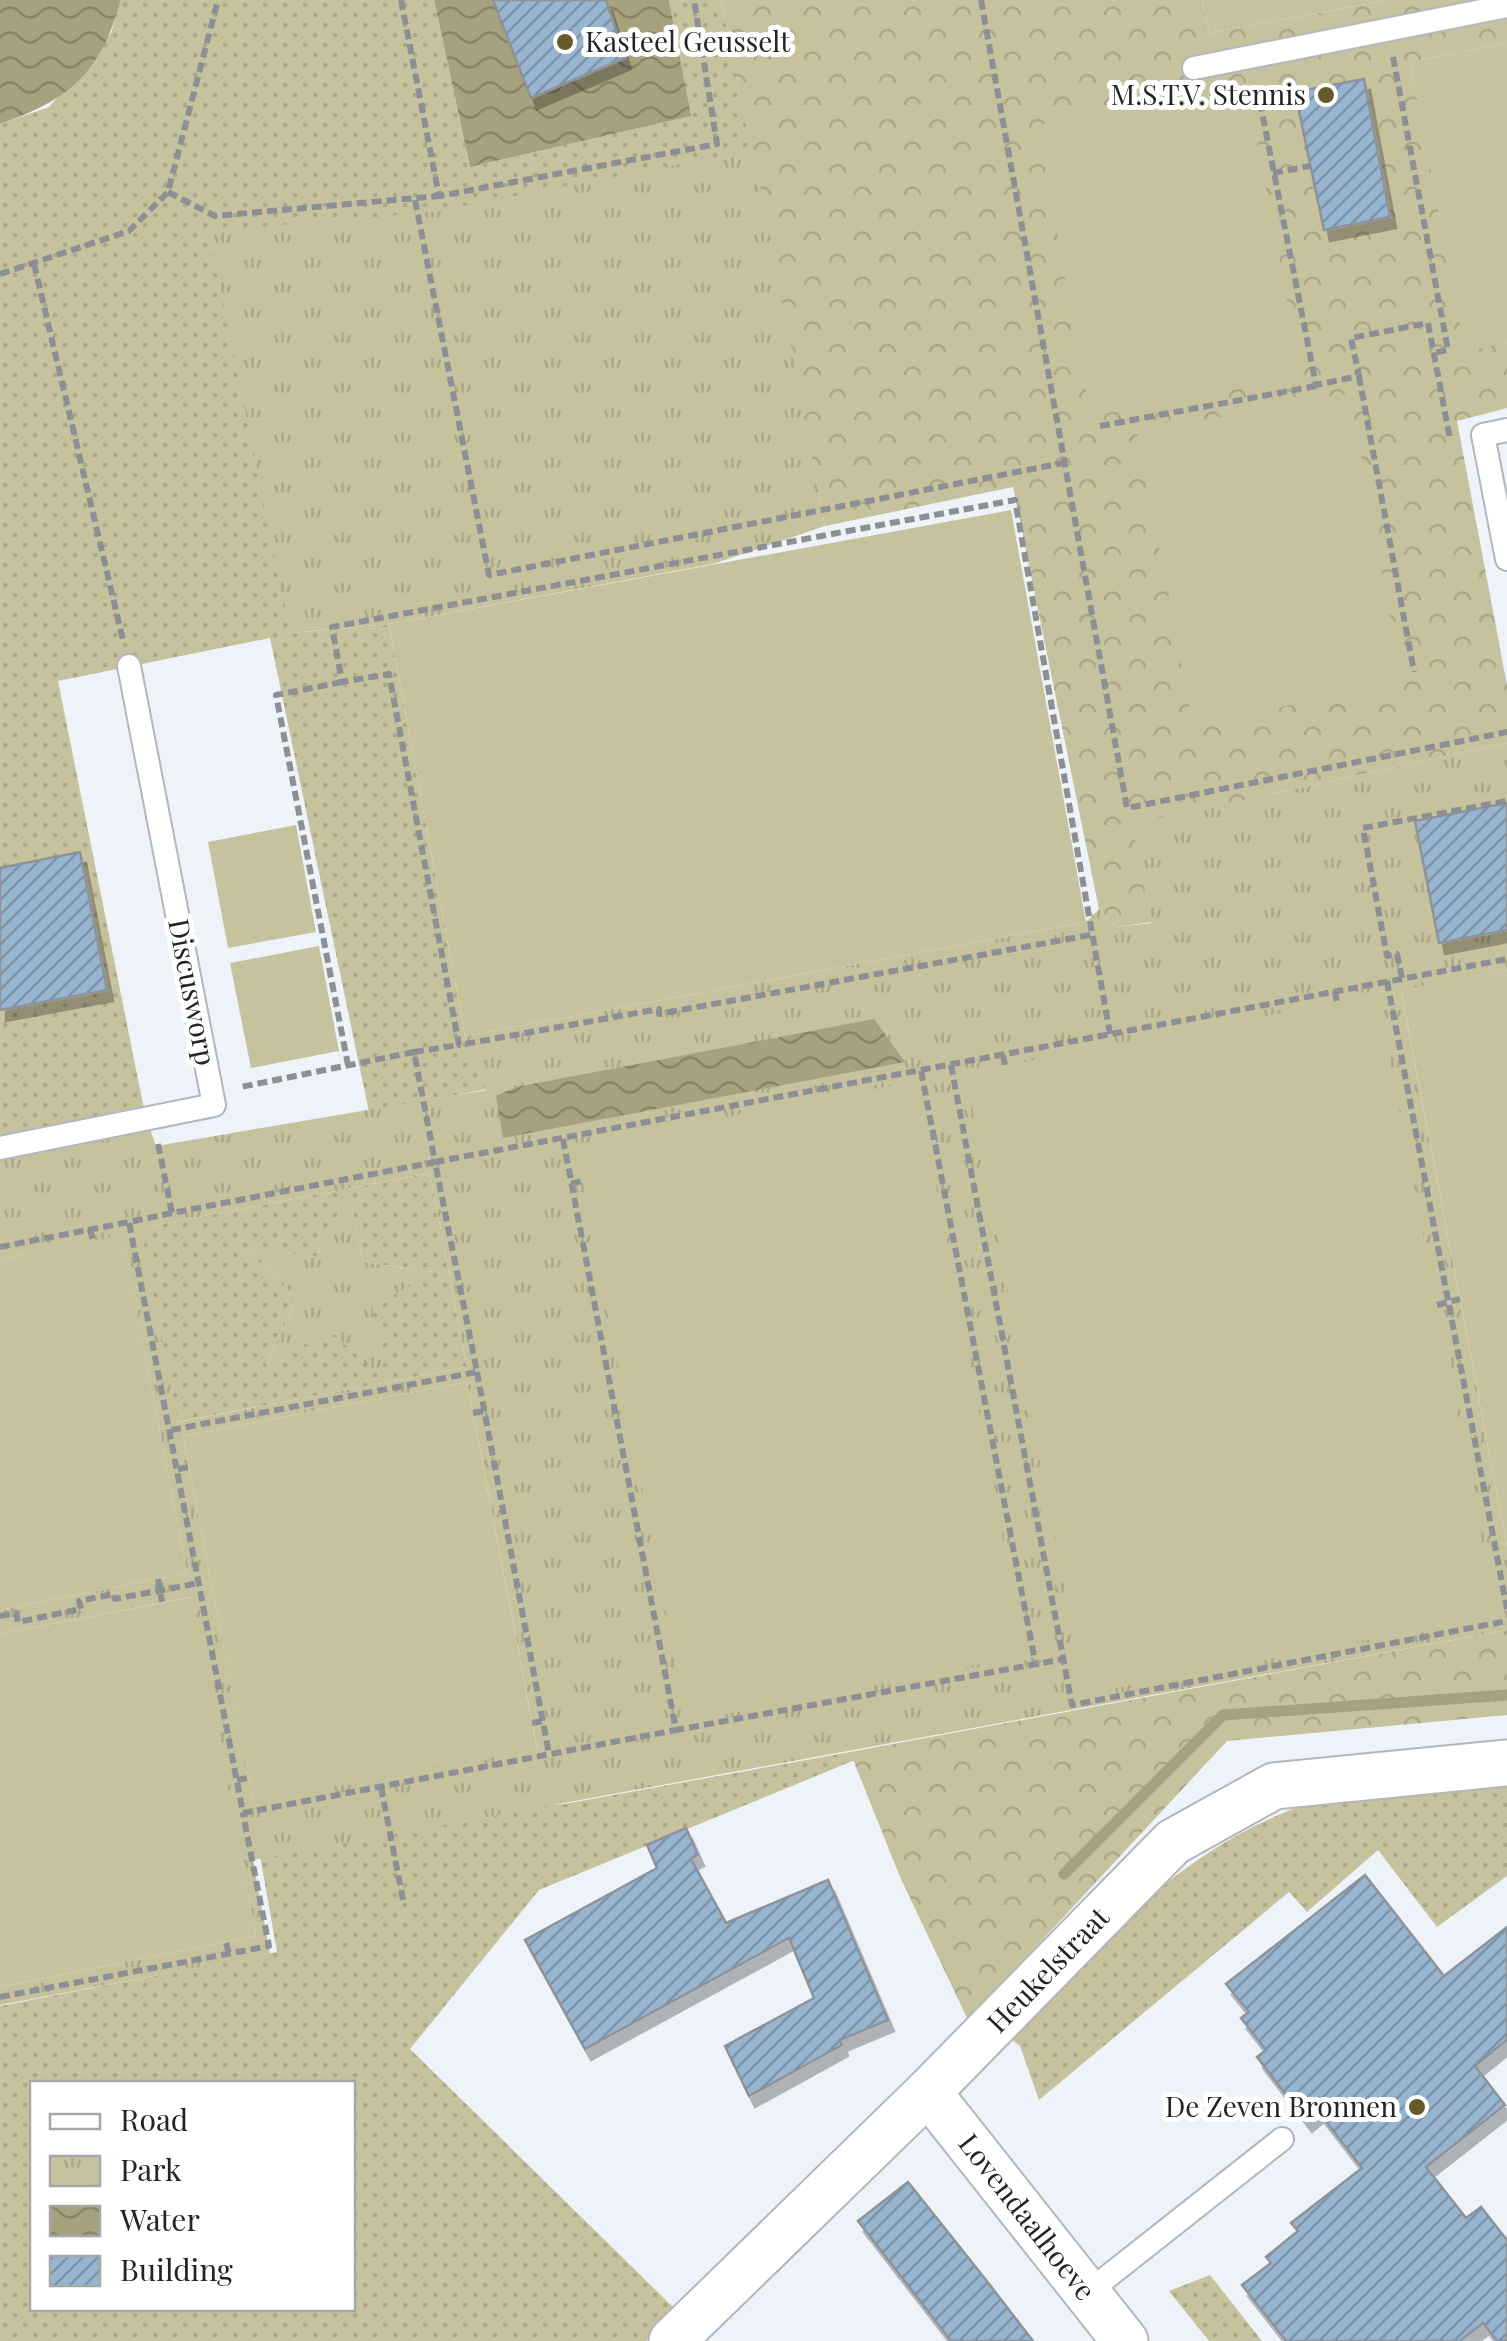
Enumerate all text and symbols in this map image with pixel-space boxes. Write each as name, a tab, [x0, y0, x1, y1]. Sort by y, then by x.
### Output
place label: Kasteel Geusselt	[585, 22, 791, 59]
marker: Kasteel Geusselt	[554, 31, 576, 53]
place label: M.S.T.V. Stennis	[1111, 75, 1306, 112]
marker: M.S.T.V. Stennis	[1315, 84, 1337, 106]
street label: Discusworp	[161, 915, 226, 1068]
street label: Heukelstraat	[978, 1898, 1117, 2040]
legend	[30, 2081, 355, 2311]
place label: De Zeven Bronnen	[1165, 2087, 1397, 2124]
marker: De Zeven Bronnen	[1406, 2096, 1428, 2118]
text: Road	[120, 2099, 188, 2139]
street label: Lovendaalhoeve	[952, 2125, 1105, 2307]
text: Park	[120, 2149, 182, 2189]
text: Water	[119, 2199, 200, 2239]
text: Building	[120, 2249, 233, 2289]

